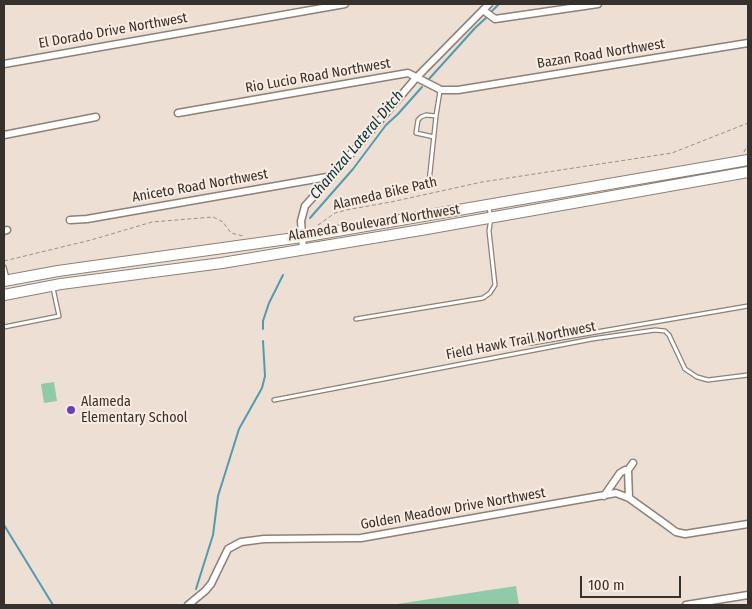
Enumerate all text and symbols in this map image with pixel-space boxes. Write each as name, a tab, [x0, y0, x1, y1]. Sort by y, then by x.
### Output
street label: El Dorado Drive Northwest	[37, 10, 189, 52]
street label: Bazan Road Northwest	[536, 36, 666, 72]
street label: Rio Lucio Road Northwest	[244, 55, 392, 97]
water label: Chamizal Lateral Ditch	[306, 87, 408, 203]
street label: Aniceto Road Northwest	[131, 166, 269, 206]
street label: Alameda Bike Path	[331, 174, 439, 214]
street label: Alameda Boulevard Northwest	[287, 201, 461, 245]
street label: Field Hawk Trail Northwest	[445, 318, 597, 364]
place label: Alameda Elementary School	[81, 394, 188, 427]
marker: Alameda Elementary School	[65, 404, 77, 416]
street label: Golden Meadow Drive Northwest	[359, 484, 547, 534]
scale bar	[582, 566, 683, 598]
text: 100 m	[588, 576, 625, 594]

